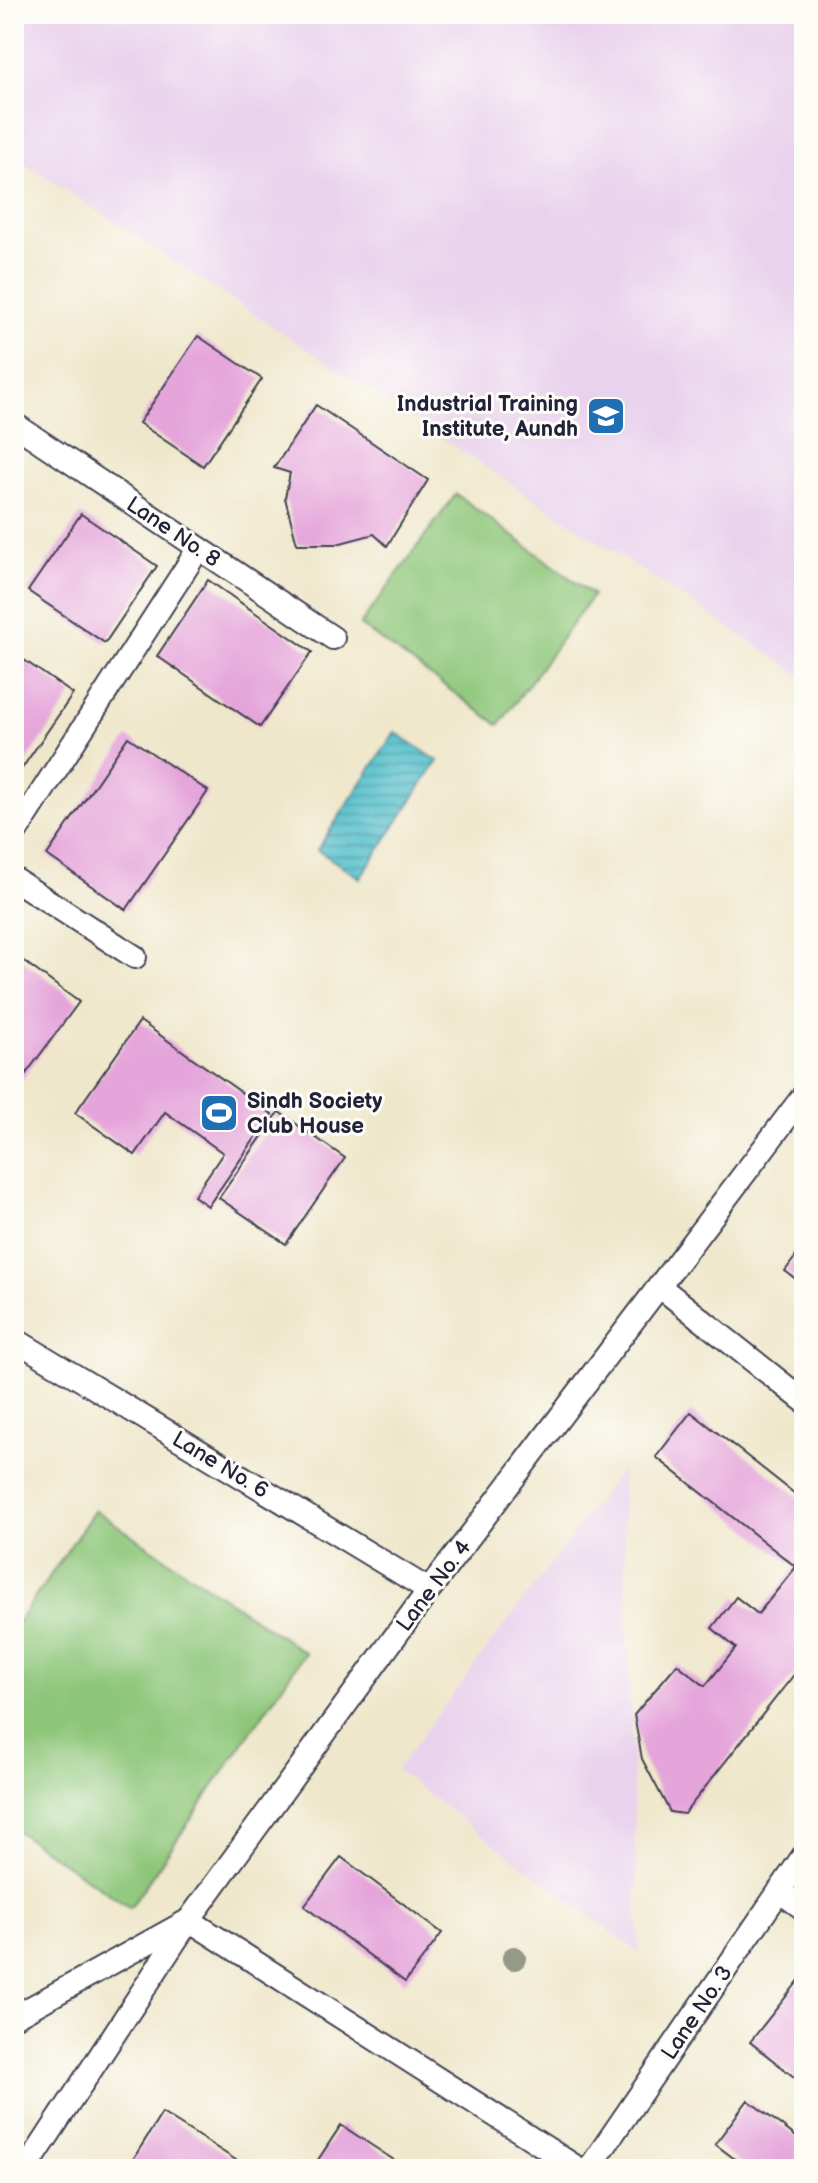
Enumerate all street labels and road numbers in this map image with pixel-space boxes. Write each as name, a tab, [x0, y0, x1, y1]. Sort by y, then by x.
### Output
street label: Lane No. 8	[121, 491, 225, 573]
street label: Lane No. 6	[167, 1426, 273, 1505]
street label: Lane No. 4	[391, 1534, 478, 1637]
street label: Lane No. 3	[656, 1961, 739, 2065]

